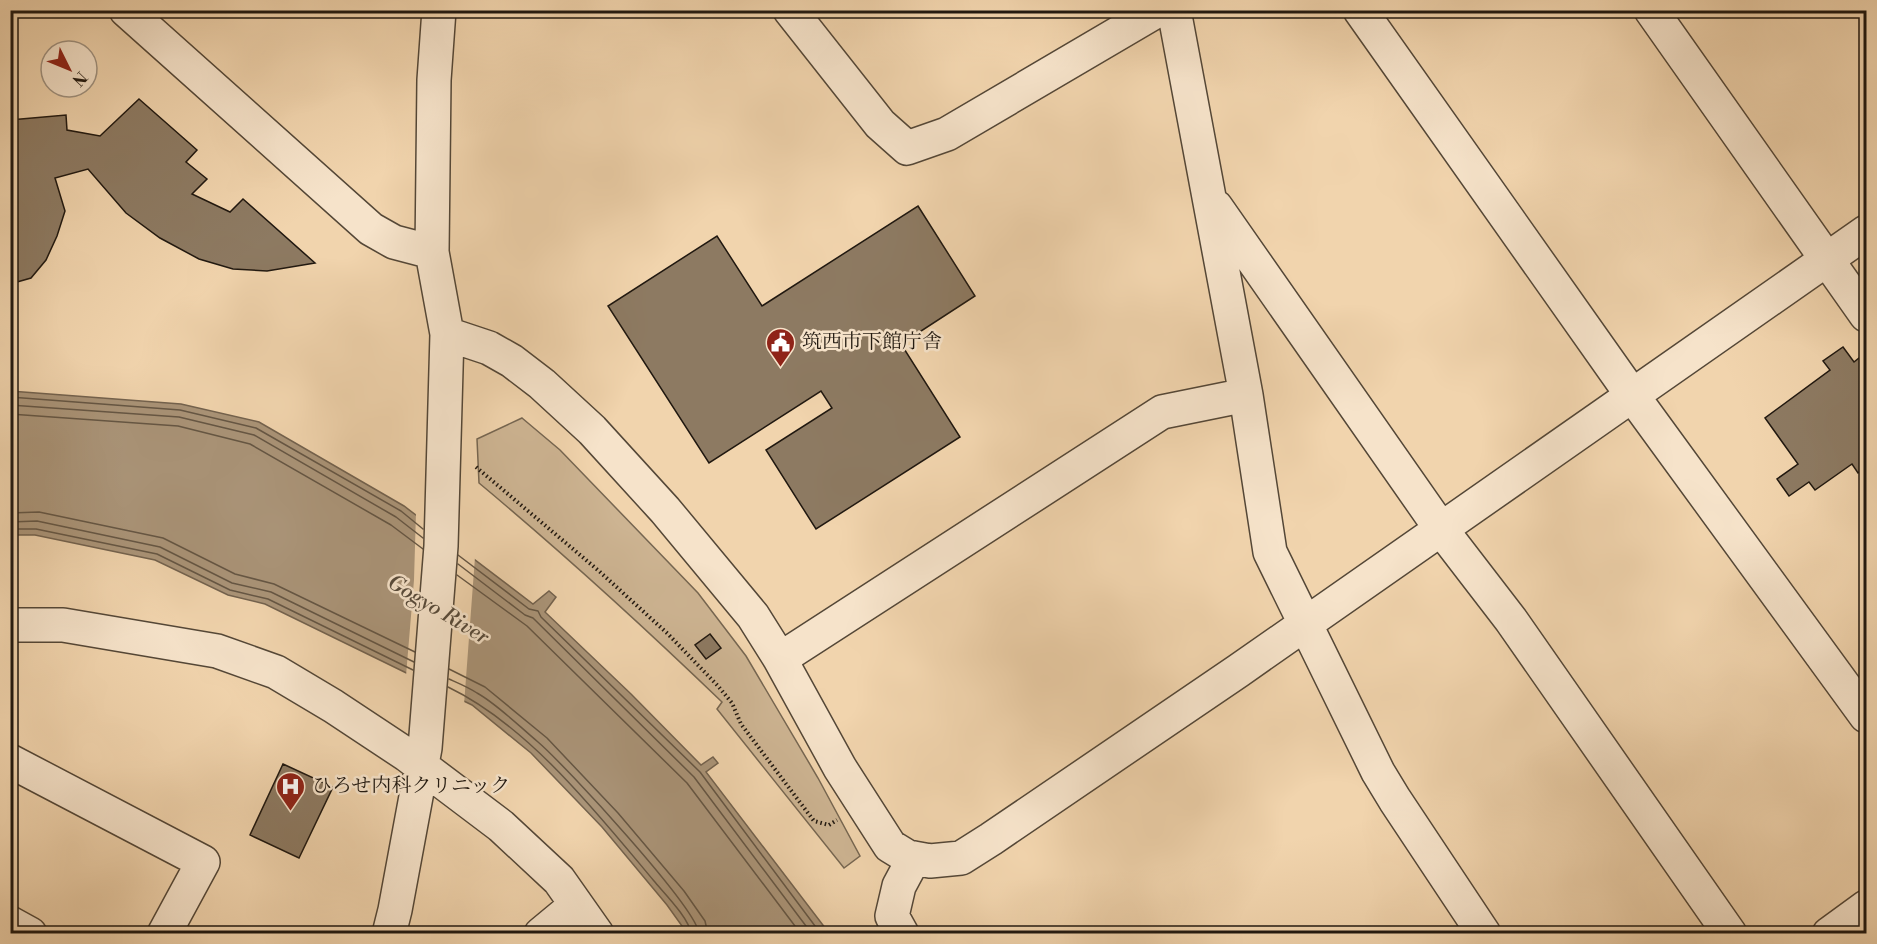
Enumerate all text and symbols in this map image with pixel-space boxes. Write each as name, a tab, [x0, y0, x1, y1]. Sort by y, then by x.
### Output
north arrow	[39, 39, 99, 99]
text: N	[67, 67, 91, 90]
public building icon: 筑西市下館庁舎	[765, 326, 797, 368]
place label: 筑西市下館庁舎	[802, 330, 942, 355]
water label: Gogyo River	[382, 570, 494, 651]
hospital icon: ひろせ内科クリニック	[275, 770, 307, 812]
place label: ひろせ内科クリニック	[312, 774, 510, 799]

